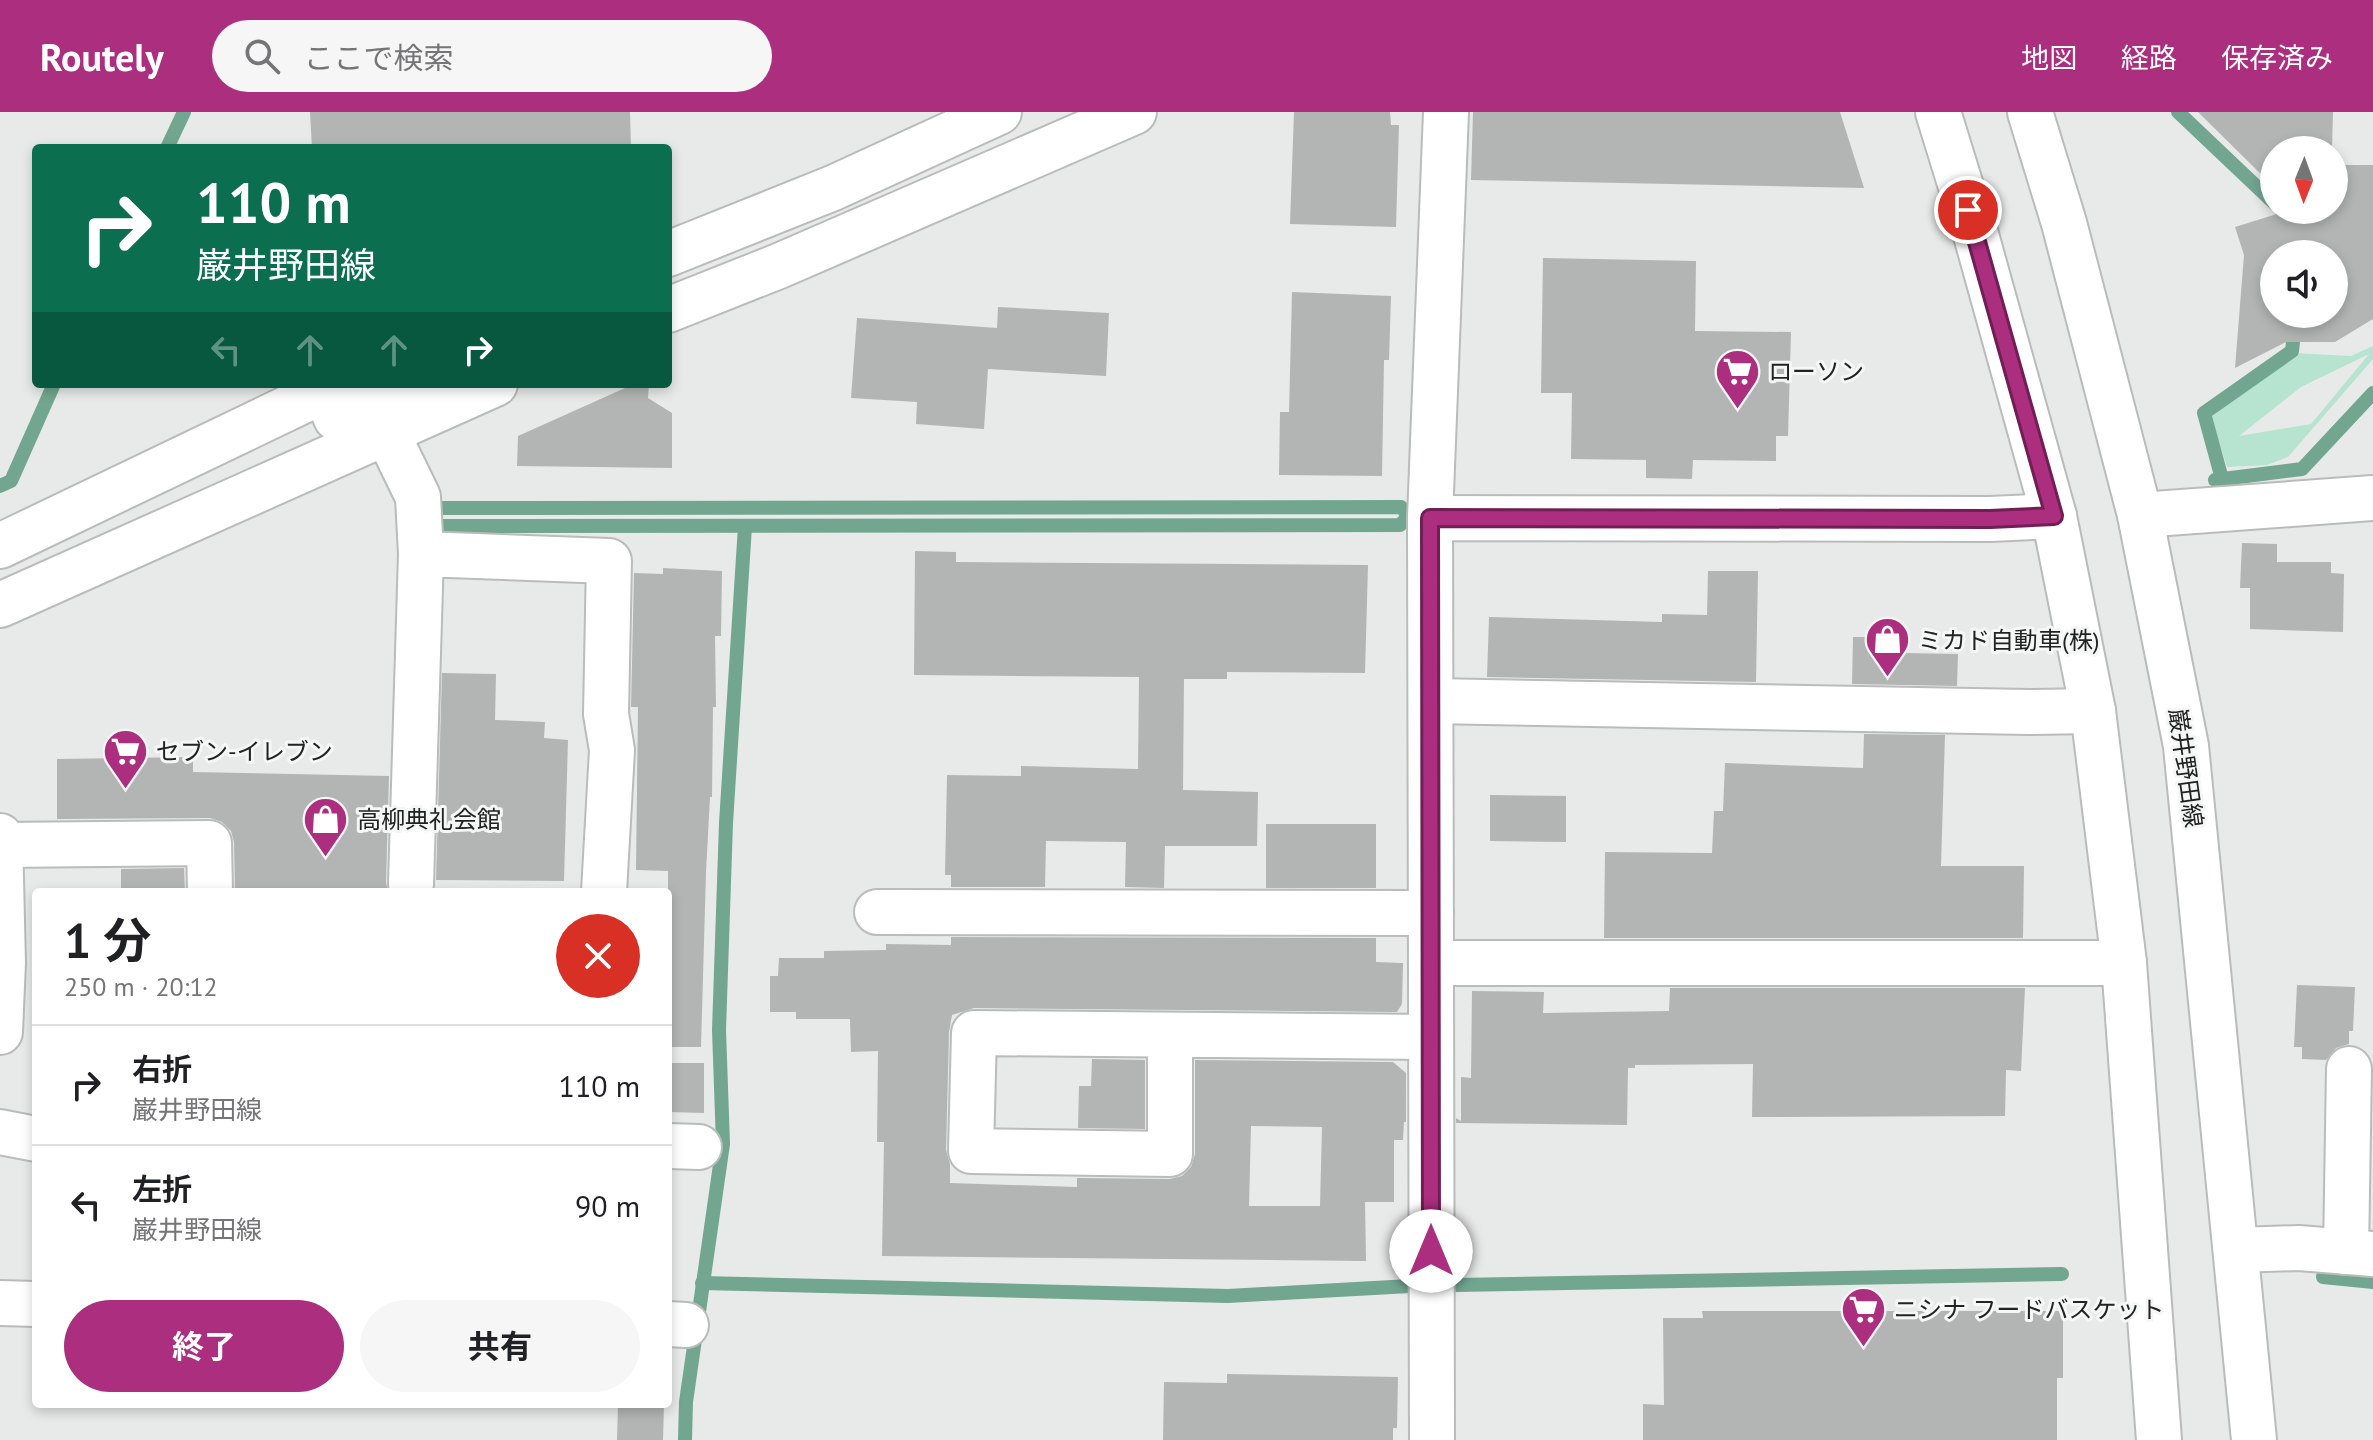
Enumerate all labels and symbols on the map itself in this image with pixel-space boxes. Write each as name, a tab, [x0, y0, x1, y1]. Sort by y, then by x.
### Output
north arrow	[2260, 136, 2348, 224]
pin	[1934, 176, 2002, 244]
supermarket icon: ローソン	[1713, 347, 1761, 410]
place label: ローソン	[1768, 356, 1864, 387]
shop icon: ミカド自動車(株)	[1863, 616, 1911, 679]
place label: ミカド自動車(株)	[1918, 625, 2099, 656]
street label: 巌井野田線	[2162, 706, 2210, 830]
supermarket icon: セブン-イレブン	[101, 727, 149, 790]
place label: セブン-イレブン	[156, 736, 333, 767]
shop icon: 高柳典礼会館	[302, 795, 350, 858]
place label: 高柳典礼会館	[357, 804, 501, 835]
position arrow	[1389, 1209, 1473, 1293]
supermarket icon: ニシナ フードバスケット	[1839, 1285, 1887, 1348]
place label: ニシナ フードバスケット	[1894, 1294, 2164, 1325]

